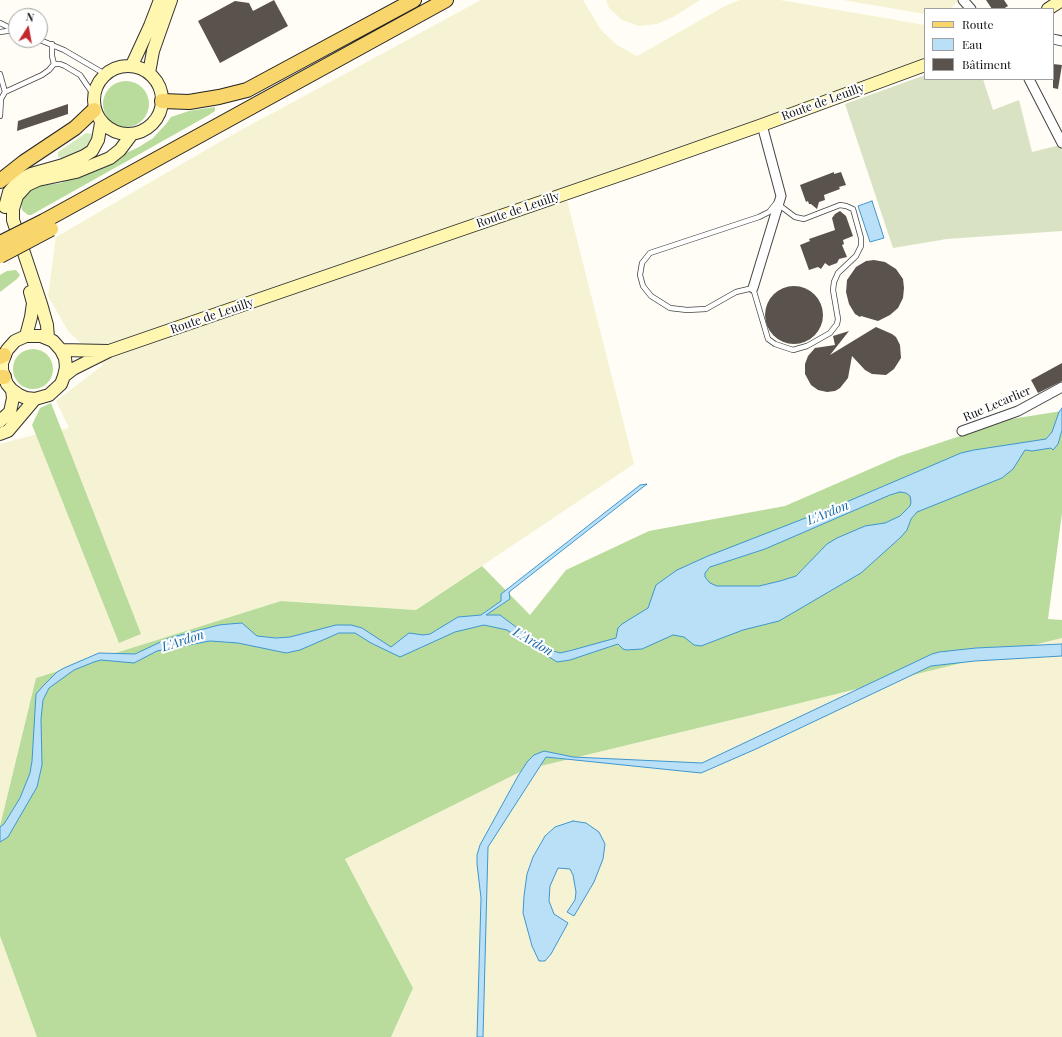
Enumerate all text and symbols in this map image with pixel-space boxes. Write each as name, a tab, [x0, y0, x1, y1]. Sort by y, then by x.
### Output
north arrow	[8, 8, 48, 48]
legend	[924, 8, 1054, 80]
text: N	[25, 9, 36, 25]
text: Route	[962, 16, 994, 32]
text: Eau	[962, 36, 982, 52]
text: Bâtiment	[962, 56, 1011, 72]
street label: Route de Leuilly	[780, 80, 866, 124]
street label: Route de Leuilly	[474, 189, 562, 231]
street label: Route de Leuilly	[168, 295, 256, 337]
street label: Rue Lecarlier	[961, 383, 1033, 425]
water label: L'Ardon	[805, 498, 851, 528]
water label: L'Ardon	[510, 624, 556, 660]
water label: L'Ardon	[160, 627, 206, 655]

